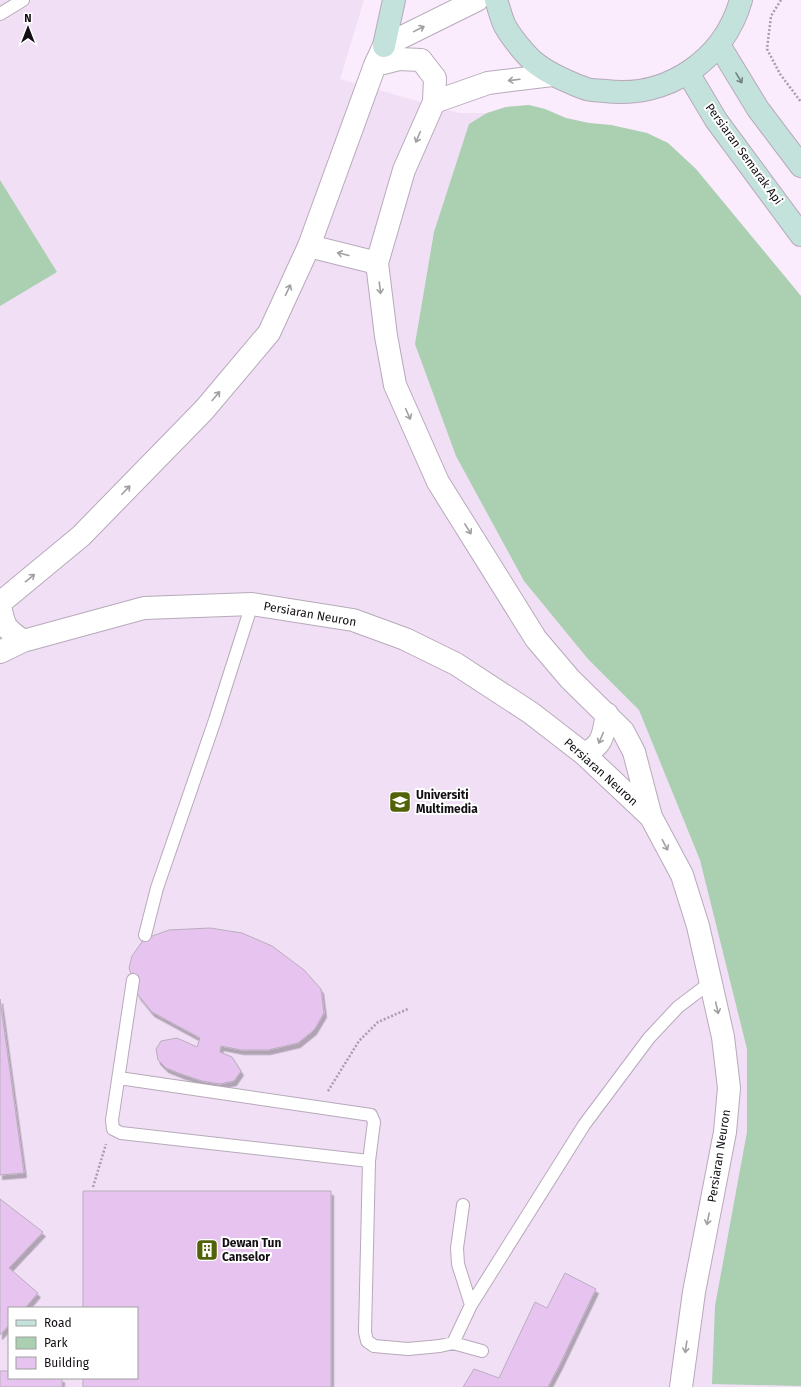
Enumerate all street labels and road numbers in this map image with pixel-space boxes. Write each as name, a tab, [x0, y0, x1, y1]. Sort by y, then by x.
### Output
street label: Persiaran Semarak Api	[703, 101, 785, 207]
street label: Persiaran Neuron	[262, 599, 358, 629]
street label: Persiaran Neuron	[561, 735, 641, 809]
street label: Persiaran Neuron	[705, 1108, 733, 1204]

